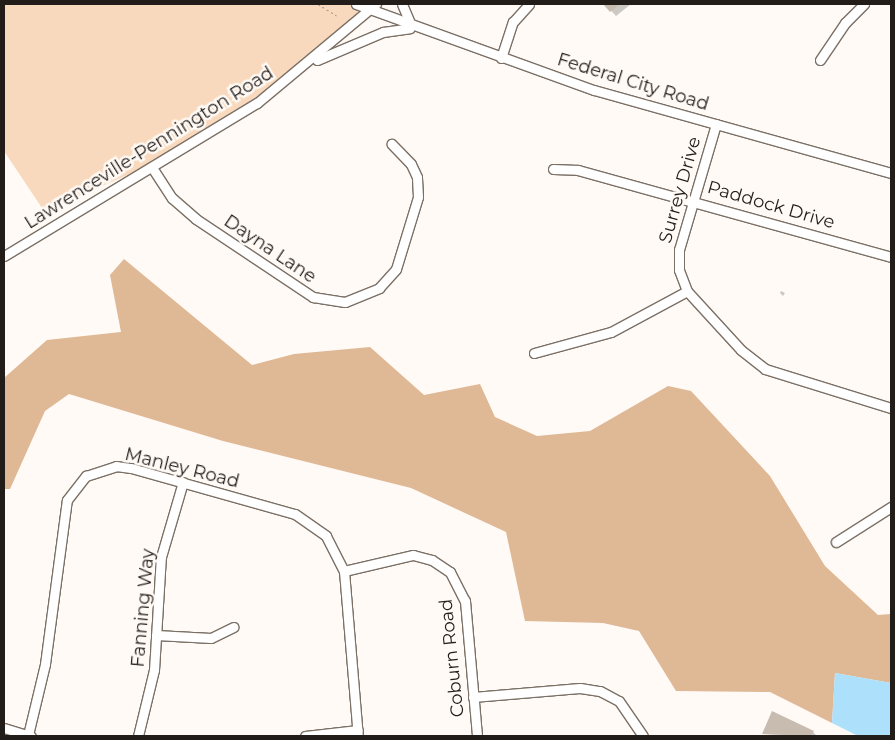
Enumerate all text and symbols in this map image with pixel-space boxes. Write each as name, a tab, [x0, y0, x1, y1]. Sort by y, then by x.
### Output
street label: Federal City Road	[555, 49, 711, 115]
street label: Lawrenceville-Pennington Road	[21, 62, 277, 234]
street label: Surrey Drive	[655, 134, 705, 246]
street label: Paddock Drive	[705, 176, 837, 234]
street label: Dayna Lane	[220, 210, 320, 288]
street label: Manley Road	[123, 443, 241, 493]
street label: Fanning Way	[127, 548, 159, 668]
street label: Coburn Road	[435, 598, 469, 718]

